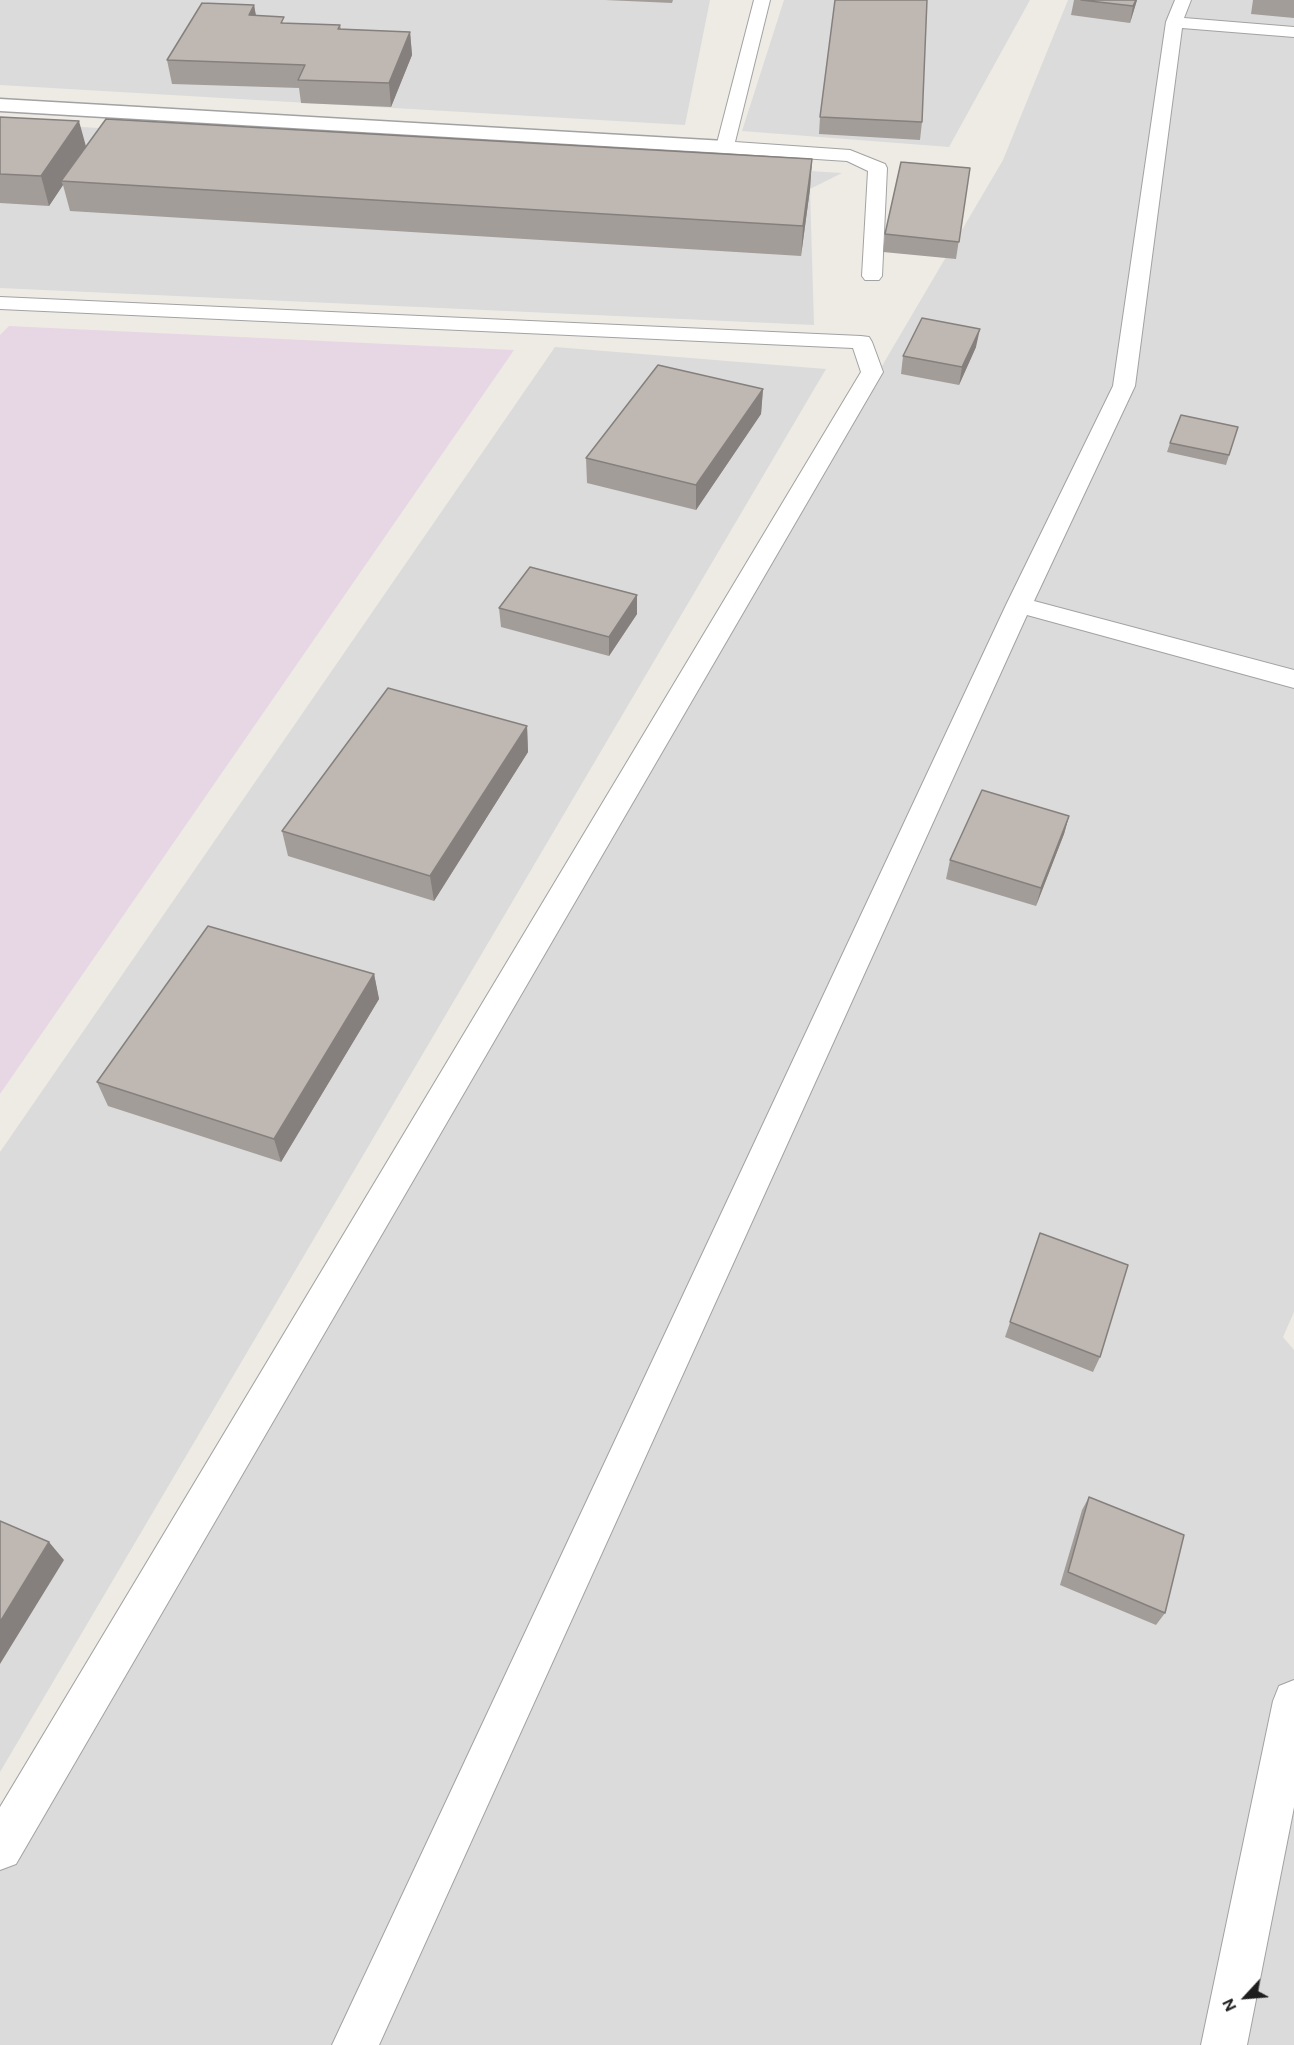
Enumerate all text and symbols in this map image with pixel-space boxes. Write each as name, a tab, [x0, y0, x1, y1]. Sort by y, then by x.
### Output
north arrow	[1216, 1967, 1276, 2027]
text: N	[1217, 1995, 1241, 2015]

